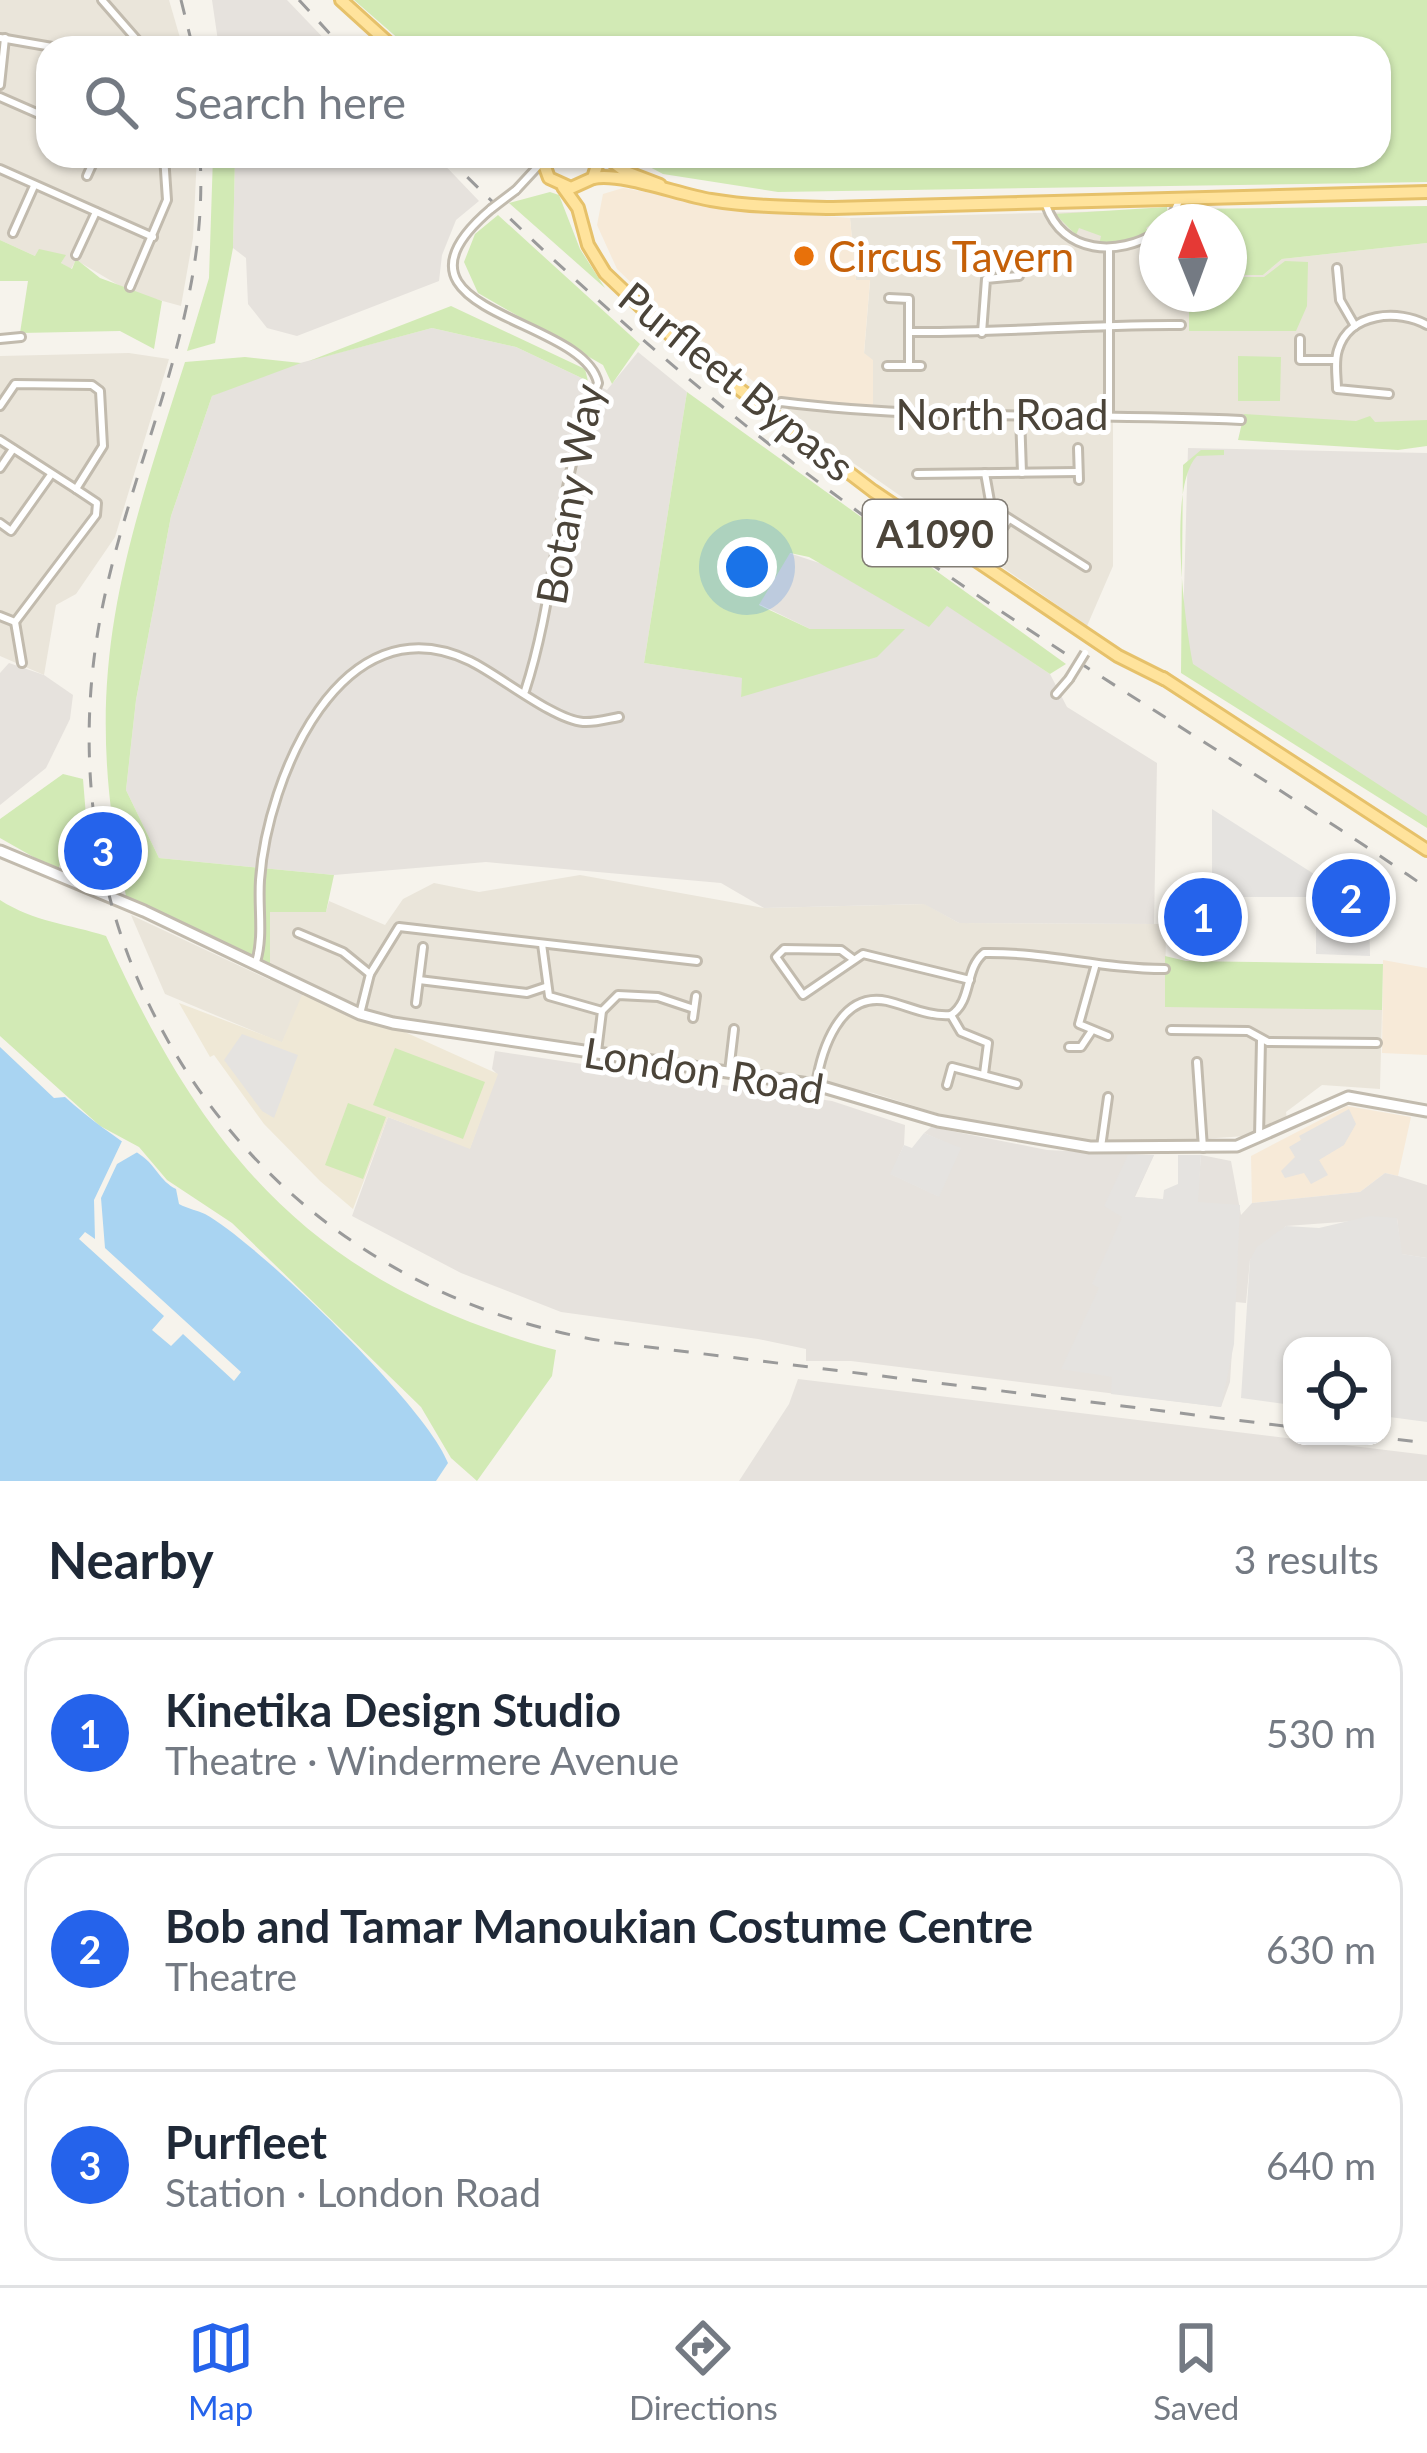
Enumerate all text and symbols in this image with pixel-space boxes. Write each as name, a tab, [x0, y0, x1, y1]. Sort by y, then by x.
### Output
search box	[36, 36, 1391, 168]
icon: search	[78, 69, 144, 135]
text: Search here	[174, 75, 406, 129]
north arrow	[1139, 204, 1247, 312]
place label: Circus Tavern	[828, 231, 1074, 281]
marker: Circus Tavern	[791, 243, 817, 269]
street label: Purfleet Bypass	[610, 271, 864, 491]
street label: Botany Way	[525, 379, 613, 608]
street label: North Road	[896, 389, 1108, 439]
road number: A1090	[863, 500, 1007, 566]
your location	[717, 537, 777, 597]
pin: 3	[64, 806, 142, 896]
pin: 2	[1312, 853, 1390, 943]
pin: 1	[1164, 872, 1242, 962]
street label: London Road	[581, 1026, 827, 1114]
map controls	[1283, 1337, 1391, 1445]
button: locate	[1283, 1337, 1391, 1445]
text: Nearby	[48, 1529, 214, 1590]
text: 3 results	[1234, 1536, 1379, 1582]
text: Kinetika Design Studio	[165, 1683, 621, 1737]
text: 1	[79, 1710, 101, 1756]
text: 530 m	[1266, 1710, 1376, 1756]
text: Theatre · Windermere Avenue	[165, 1737, 679, 1783]
text: Bob and Tamar Manoukian Costume Centre	[165, 1899, 1033, 1953]
text: 2	[79, 1926, 101, 1972]
text: 630 m	[1266, 1926, 1376, 1972]
text: Theatre	[165, 1953, 297, 1999]
text: Purfleet	[165, 2115, 327, 2169]
text: 3	[79, 2142, 101, 2188]
text: 640 m	[1266, 2142, 1376, 2188]
text: Station · London Road	[165, 2169, 541, 2215]
tab: Map	[188, 2315, 254, 2427]
tab: Directions	[629, 2315, 778, 2427]
tab: Saved	[1153, 2315, 1239, 2427]

